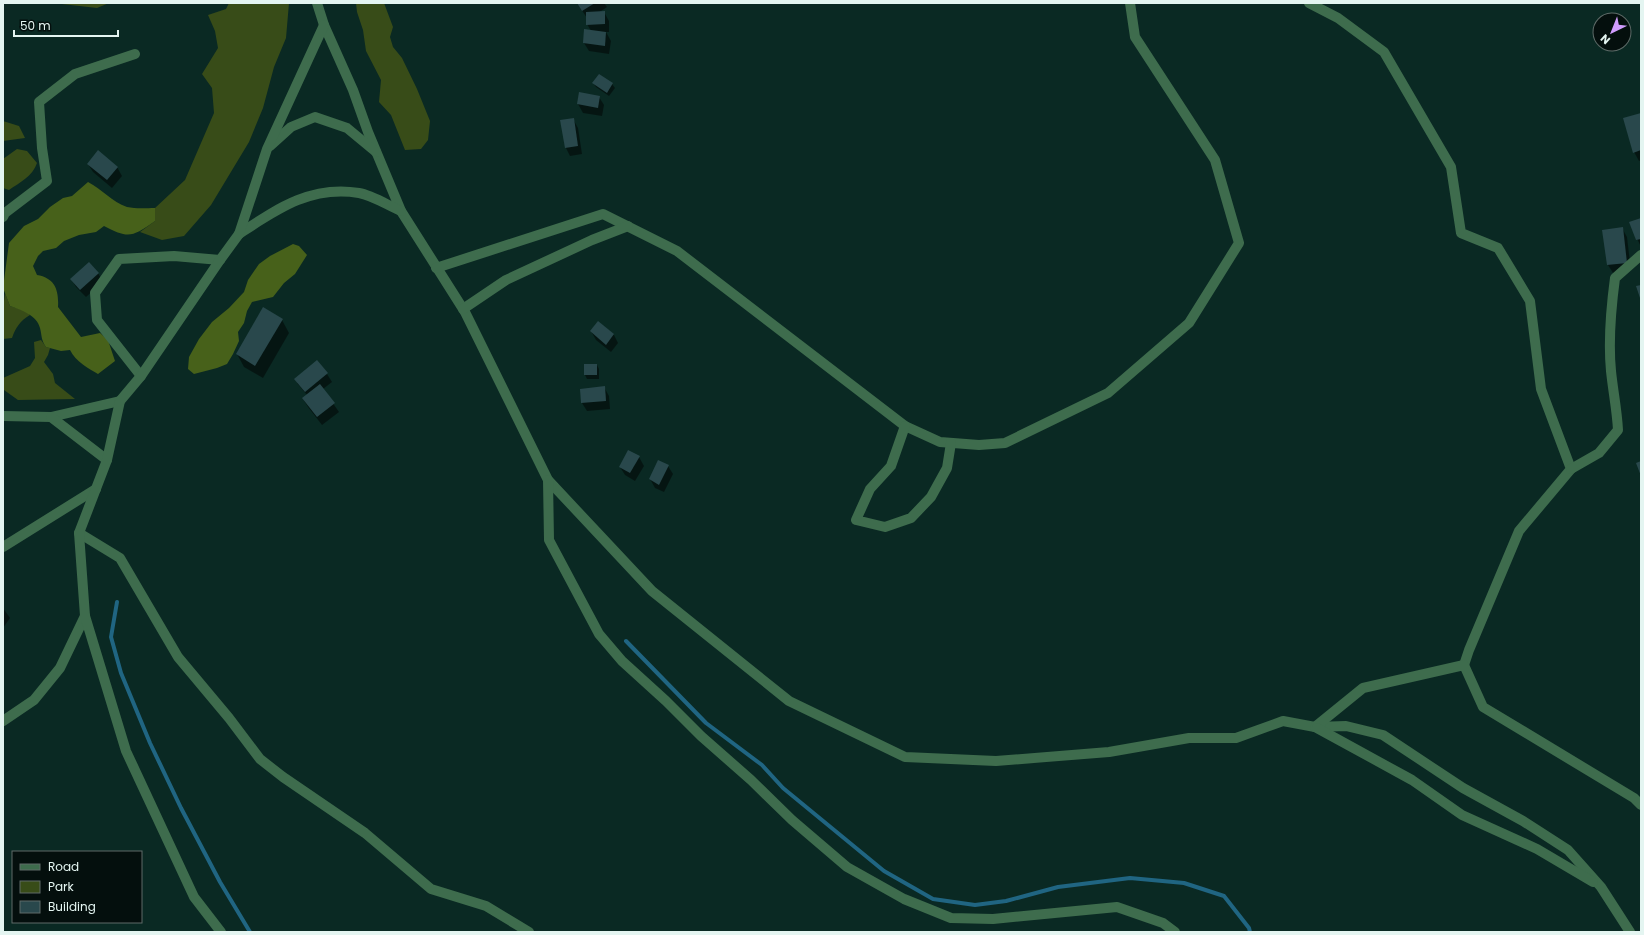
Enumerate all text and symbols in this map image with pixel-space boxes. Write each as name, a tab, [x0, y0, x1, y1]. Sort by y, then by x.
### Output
scale bar	[14, 12, 118, 38]
north arrow	[1592, 12, 1632, 52]
text: 50 m	[20, 17, 51, 34]
text: N	[1597, 31, 1614, 48]
legend	[12, 851, 142, 923]
text: Road	[48, 858, 79, 875]
text: Park	[48, 878, 75, 895]
text: Building	[48, 898, 96, 915]

